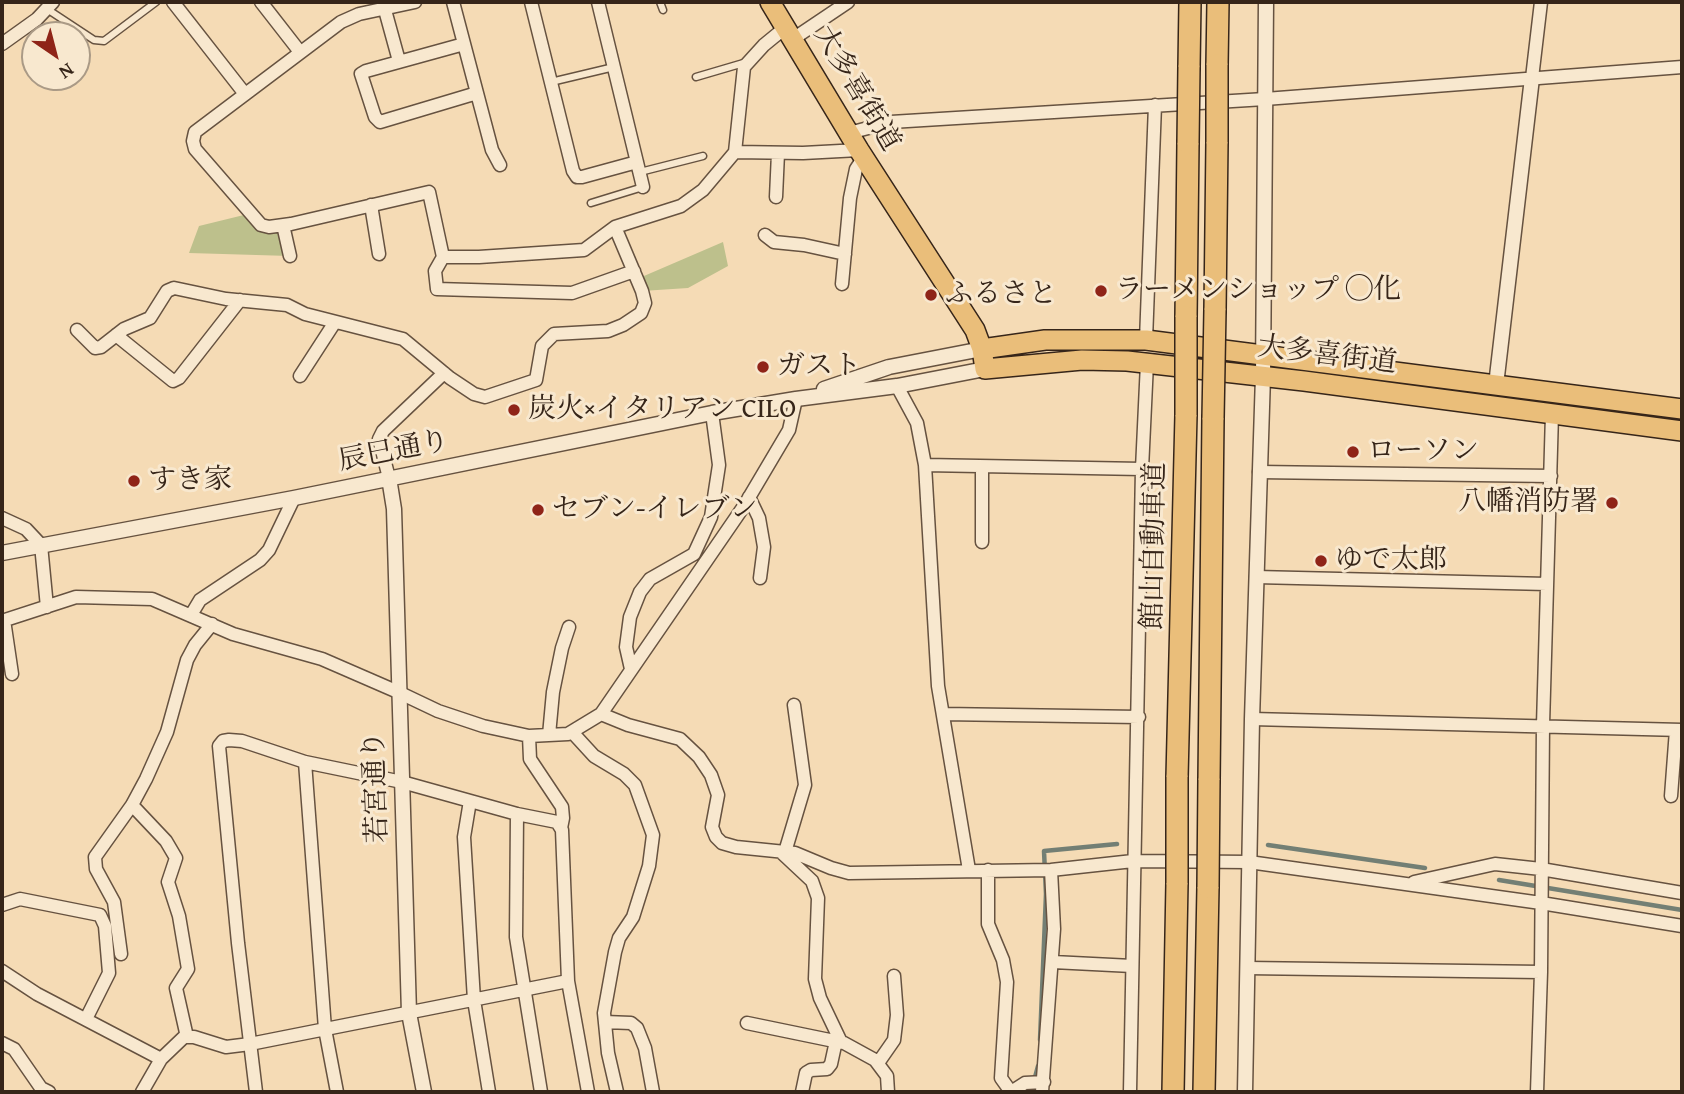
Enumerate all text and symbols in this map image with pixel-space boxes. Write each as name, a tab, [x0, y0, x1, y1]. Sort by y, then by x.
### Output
street label: 大多喜街道	[806, 20, 906, 158]
north arrow	[21, 21, 91, 91]
text: N	[54, 56, 80, 87]
place label: ラーメンショップ ◯化	[1115, 274, 1401, 308]
place label: ふるさと	[945, 278, 1057, 312]
marker: ラーメンショップ ◯化	[1093, 283, 1109, 299]
marker: ふるさと	[923, 287, 939, 303]
street label: 大多喜街道	[1255, 331, 1399, 381]
place label: ガスト	[777, 350, 861, 384]
marker: ガスト	[755, 359, 771, 375]
place label: 炭火×イタリアン CILO	[528, 393, 796, 427]
marker: 炭火×イタリアン CILO	[506, 402, 522, 418]
street label: 辰巳通り	[336, 425, 452, 479]
place label: ローソン	[1367, 435, 1479, 469]
marker: ローソン	[1345, 444, 1361, 460]
street label: 館山自動車道	[1137, 462, 1173, 630]
place label: すき家	[148, 464, 232, 498]
marker: すき家	[126, 473, 142, 489]
place label: 八幡消防署	[1458, 486, 1598, 520]
place label: セブン-イレブン	[552, 493, 758, 527]
marker: 八幡消防署	[1604, 495, 1620, 511]
marker: セブン-イレブン	[530, 502, 546, 518]
place label: ゆで太郎	[1335, 544, 1447, 578]
marker: ゆで太郎	[1313, 553, 1329, 569]
street label: 若宮通り	[358, 730, 396, 844]

